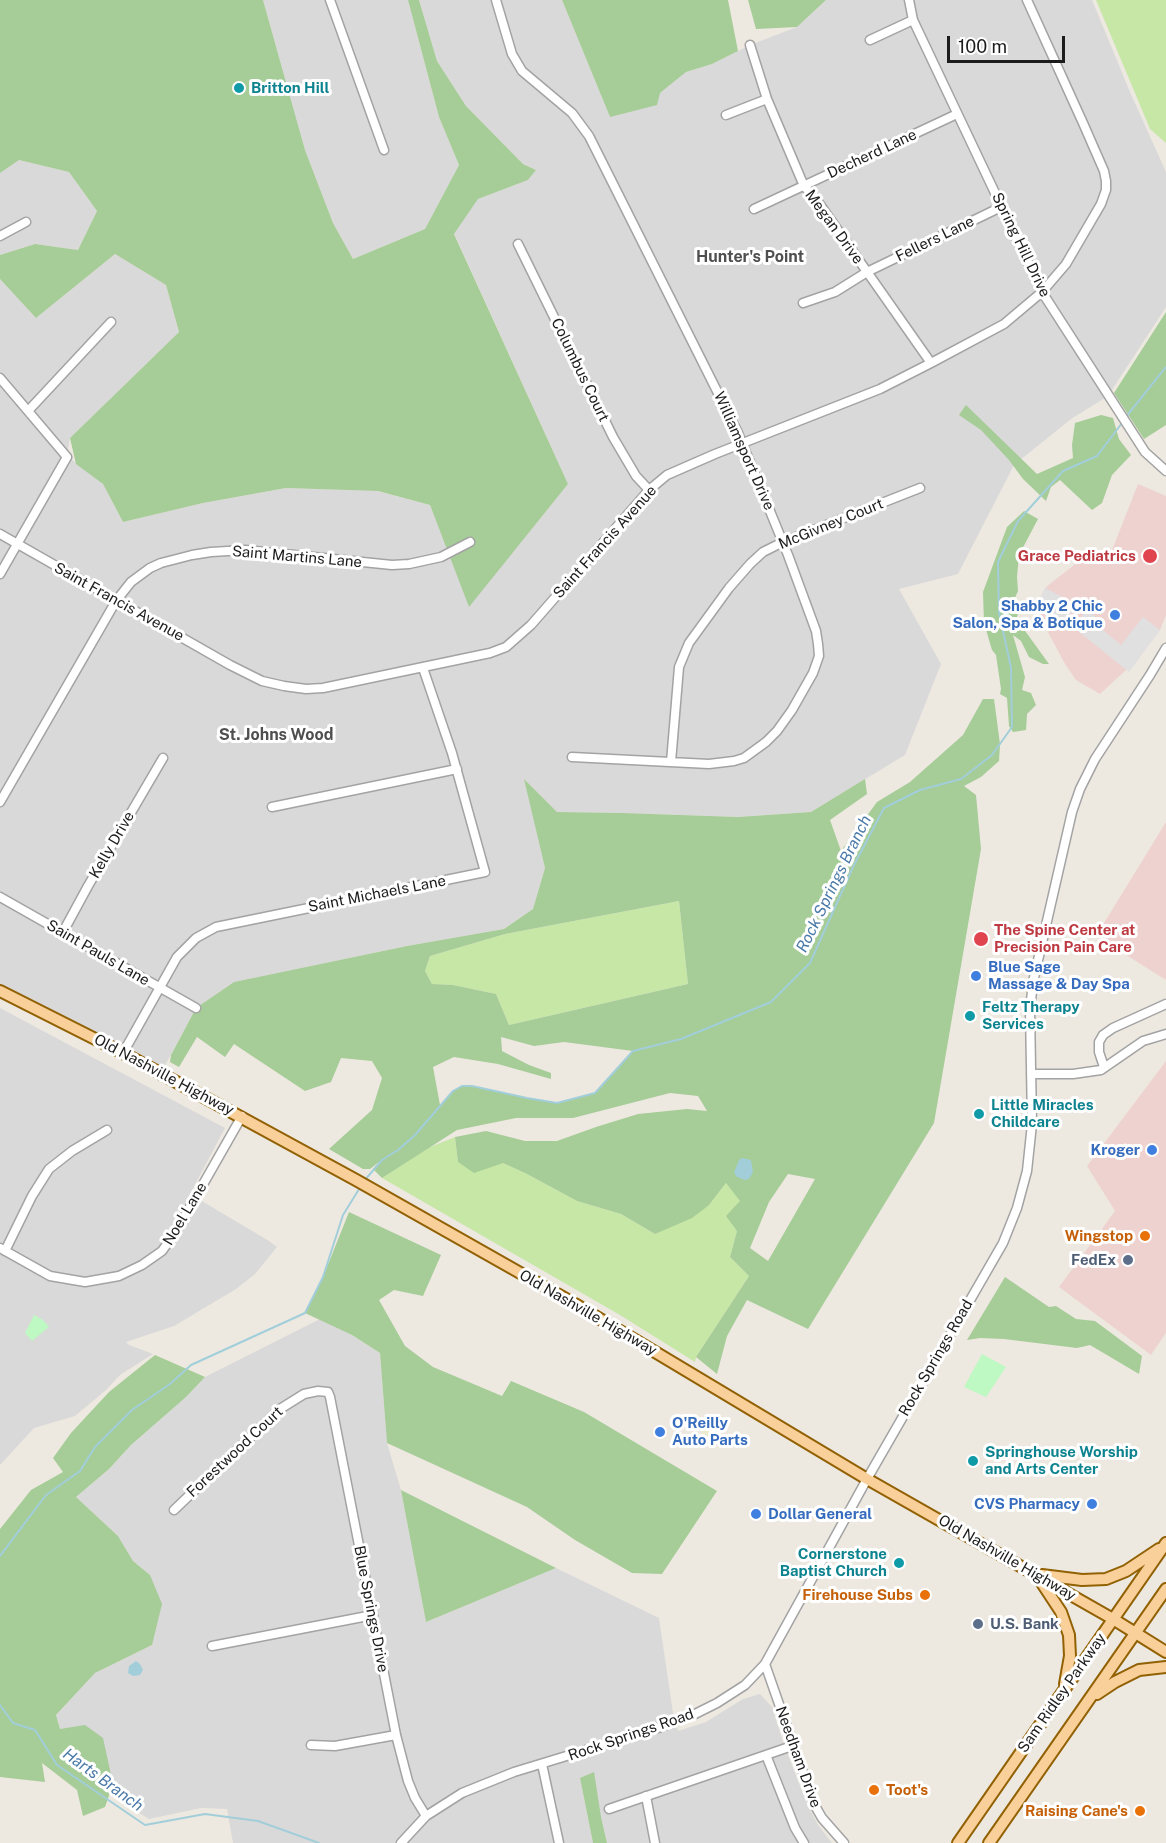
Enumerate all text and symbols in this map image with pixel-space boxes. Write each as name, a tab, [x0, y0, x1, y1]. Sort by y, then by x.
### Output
scale bar	[950, 24, 1068, 62]
text: 100 m	[958, 36, 1007, 57]
place label: Britton Hill	[251, 79, 329, 97]
marker: Britton Hill	[232, 81, 246, 95]
street label: Decherd Lane	[825, 125, 919, 183]
street label: Megan Drive	[801, 186, 867, 268]
street label: Spring Hill Drive	[988, 190, 1054, 300]
street label: Fellers Lane	[893, 212, 977, 266]
district label: Hunter's Point	[696, 247, 804, 267]
street label: Columbus Court	[547, 315, 613, 425]
street label: Williamsport Drive	[710, 389, 778, 513]
street label: Saint Francis Avenue	[550, 482, 660, 602]
street label: McGivney Court	[776, 495, 886, 553]
street label: Saint Martins Lane	[231, 542, 363, 572]
place label: Grace Pediatrics	[1018, 547, 1136, 565]
marker: Grace Pediatrics	[1141, 547, 1159, 565]
street label: Saint Francis Avenue	[51, 559, 187, 645]
place label: Shabby 2 Chic Salon, Spa & Botique	[953, 597, 1103, 632]
marker: Shabby 2 Chic Salon, Spa & Botique	[1108, 608, 1122, 622]
district label: St. Johns Wood	[219, 725, 333, 745]
street label: Kelly Drive	[86, 808, 138, 882]
water label: Rock Springs Branch	[792, 812, 876, 956]
street label: Saint Michaels Lane	[307, 872, 447, 916]
street label: Saint Pauls Lane	[43, 916, 153, 990]
place label: The Spine Center at Precision Pain Care	[994, 921, 1135, 956]
marker: The Spine Center at Precision Pain Care	[972, 930, 990, 948]
place label: Blue Sage Massage & Day Spa	[988, 958, 1130, 993]
marker: Blue Sage Massage & Day Spa	[969, 969, 983, 983]
place label: Feltz Therapy Services	[982, 998, 1080, 1033]
marker: Feltz Therapy Services	[963, 1009, 977, 1023]
street label: Old Nashville Highway	[91, 1031, 237, 1119]
place label: Little Miracles Childcare	[991, 1096, 1094, 1131]
marker: Little Miracles Childcare	[972, 1107, 986, 1121]
place label: Kroger	[1090, 1141, 1140, 1159]
marker: Kroger	[1145, 1143, 1159, 1157]
street label: Noel Lane	[159, 1179, 211, 1249]
place label: Wingstop	[1065, 1227, 1133, 1245]
marker: Wingstop	[1138, 1229, 1152, 1243]
place label: FedEx	[1071, 1251, 1116, 1269]
marker: FedEx	[1121, 1253, 1135, 1267]
street label: Old Nashville Highway	[516, 1266, 660, 1360]
street label: Rock Springs Road	[895, 1296, 977, 1420]
street label: Forestwood Court	[183, 1403, 287, 1501]
place label: O'Reilly Auto Parts	[672, 1414, 748, 1449]
marker: O'Reilly Auto Parts	[653, 1425, 667, 1439]
place label: Springhouse Worship and Arts Center	[985, 1443, 1138, 1478]
marker: Springhouse Worship and Arts Center	[966, 1454, 980, 1468]
place label: CVS Pharmacy	[974, 1495, 1080, 1513]
marker: CVS Pharmacy	[1085, 1497, 1099, 1511]
place label: Dollar General	[768, 1505, 872, 1523]
marker: Dollar General	[749, 1507, 763, 1521]
street label: Old Nashville Highway	[935, 1511, 1079, 1605]
street label: Blue Springs Drive	[350, 1544, 392, 1674]
place label: Cornerstone Baptist Church	[780, 1545, 887, 1580]
marker: Cornerstone Baptist Church	[892, 1556, 906, 1570]
place label: Firehouse Subs	[802, 1586, 913, 1604]
marker: Firehouse Subs	[918, 1588, 932, 1602]
place label: U.S. Bank	[990, 1615, 1059, 1633]
marker: U.S. Bank	[971, 1617, 985, 1631]
street label: Sam Ridley Parkway	[1014, 1630, 1110, 1756]
street label: Needham Drive	[771, 1704, 825, 1810]
street label: Rock Springs Road	[566, 1705, 696, 1765]
water label: Harts Branch	[59, 1744, 147, 1816]
place label: Toot's	[886, 1781, 928, 1799]
marker: Toot's	[867, 1783, 881, 1797]
place label: Raising Cane's	[1025, 1802, 1128, 1820]
marker: Raising Cane's	[1133, 1804, 1147, 1818]

